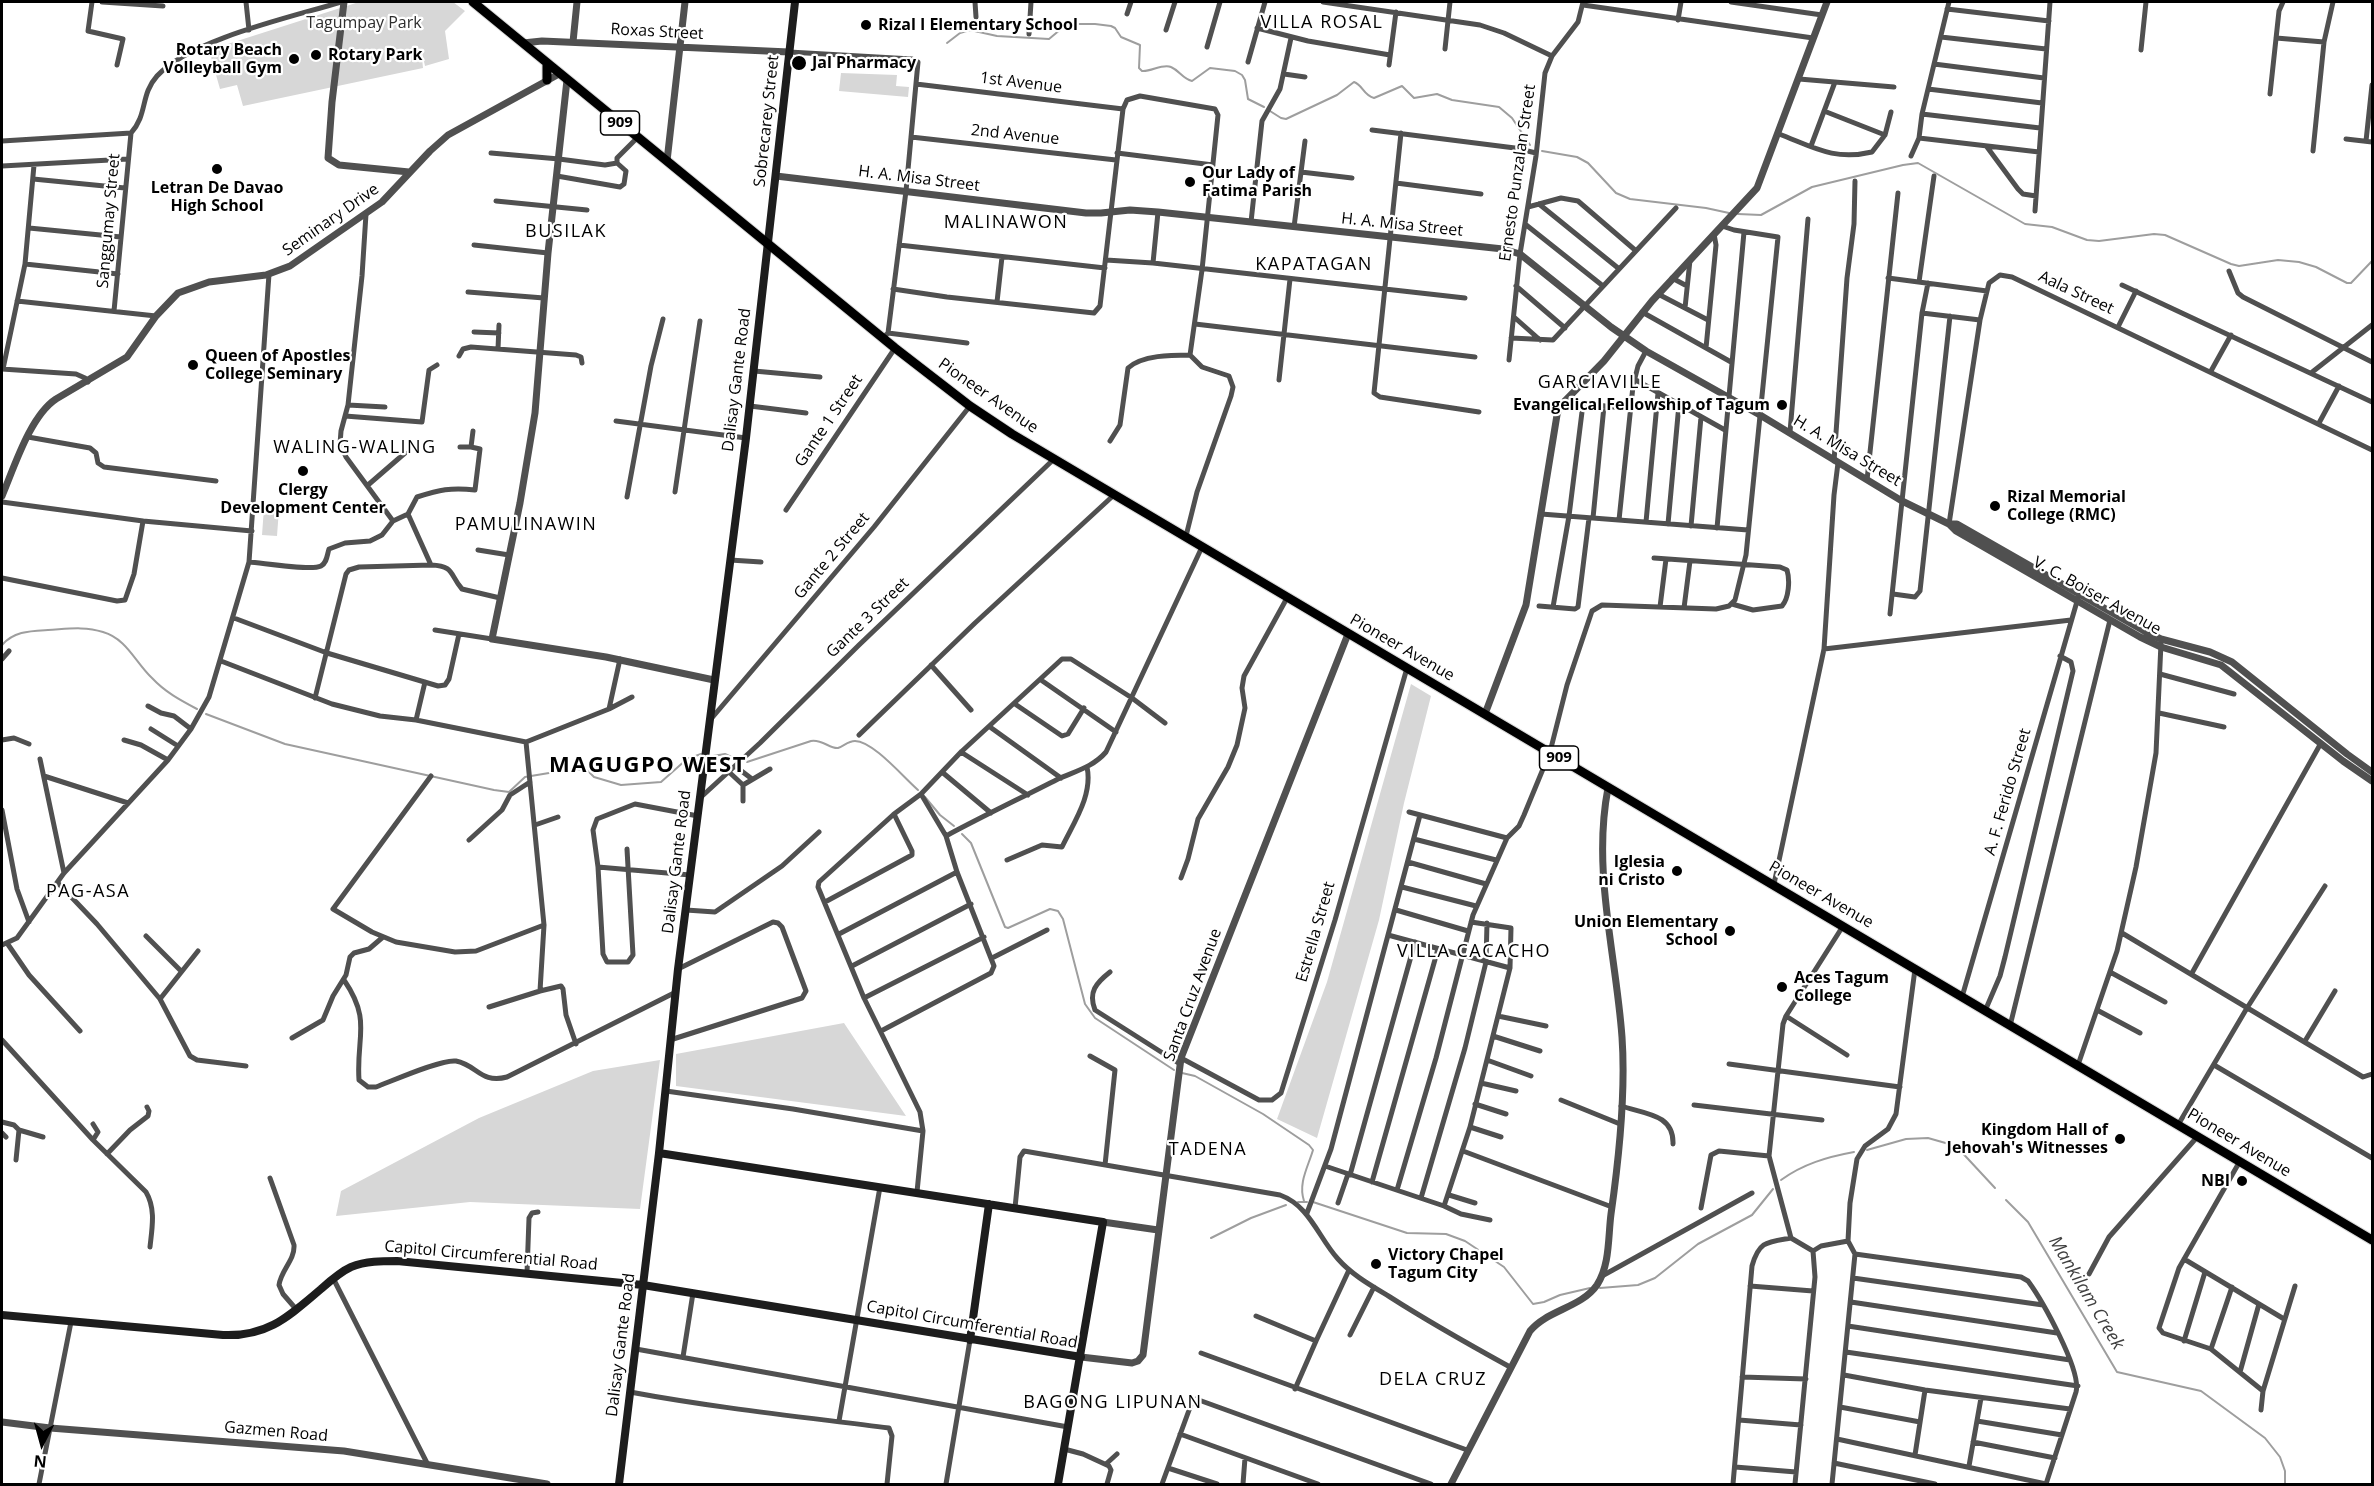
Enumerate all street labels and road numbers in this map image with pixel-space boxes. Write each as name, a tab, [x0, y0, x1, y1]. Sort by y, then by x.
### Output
street label: Roxas Street	[610, 20, 704, 44]
street label: Sobrecarey Street	[751, 54, 783, 188]
street label: 1st Avenue	[979, 68, 1063, 98]
street label: Ernesto Punzalan Street	[1496, 83, 1540, 263]
road number: 909	[600, 111, 640, 135]
street label: 2nd Avenue	[970, 121, 1060, 149]
street label: Sanggumay Street	[94, 153, 124, 289]
street label: H. A. Misa Street	[857, 162, 981, 196]
street label: Seminary Drive	[279, 180, 383, 260]
street label: H. A. Misa Street	[1340, 209, 1464, 241]
street label: Aala Street	[2035, 267, 2117, 319]
street label: Dalisay Gante Road	[719, 307, 755, 453]
street label: Pioneer Avenue	[934, 354, 1042, 438]
street label: Gante 1 Street	[791, 371, 867, 471]
street label: H. A. Misa Street	[1790, 411, 1904, 491]
street label: Gante 2 Street	[790, 509, 874, 603]
street label: V. C. Boiser Avenue	[2030, 553, 2164, 639]
street label: Gante 3 Street	[823, 574, 913, 662]
street label: Pioneer Avenue	[1346, 610, 1458, 686]
street label: A. F. Ferido Street	[1981, 726, 2035, 858]
road number: 909	[1540, 746, 1578, 770]
street label: Dalisay Gante Road	[659, 789, 695, 935]
street label: Pioneer Avenue	[1765, 857, 1877, 933]
street label: Estrella Street	[1293, 880, 1339, 984]
street label: Santa Cruz Avenue	[1160, 926, 1226, 1064]
street label: Pioneer Avenue	[2184, 1105, 2294, 1181]
street label: Capitol Circumferential Road	[384, 1237, 598, 1275]
street label: Dalisay Gante Road	[603, 1272, 639, 1418]
street label: Capitol Circumferential Road	[865, 1297, 1079, 1353]
street label: Gazmen Road	[223, 1418, 329, 1446]

